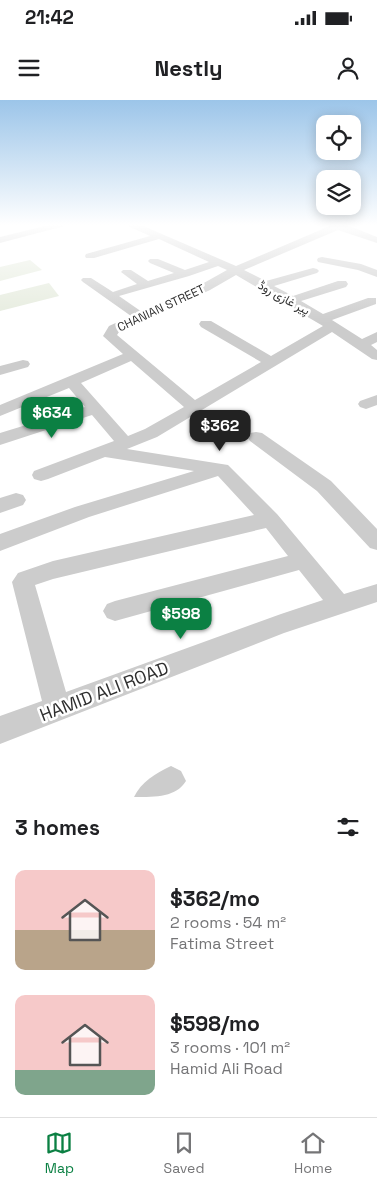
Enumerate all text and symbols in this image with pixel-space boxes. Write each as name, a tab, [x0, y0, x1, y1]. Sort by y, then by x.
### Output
text: 21:42	[25, 5, 74, 30]
icon: menu	[15, 54, 43, 82]
text: Nestly	[154, 54, 223, 82]
icon: person	[334, 54, 362, 82]
map controls	[316, 115, 361, 215]
button: locate	[316, 115, 361, 160]
button: layers	[316, 170, 361, 215]
street label: پیر غازی روڈ	[255, 277, 313, 319]
street label: CHANIAN STREET	[115, 281, 207, 335]
pin: $634	[22, 396, 82, 439]
text: $634	[32, 402, 72, 423]
pin: $362	[190, 410, 250, 452]
text: $362	[201, 415, 239, 436]
pin: $598	[151, 598, 211, 640]
text: $598	[162, 603, 200, 624]
street label: HAMID ALI ROAD	[36, 656, 172, 726]
icon: filters	[334, 813, 362, 841]
text: 3 homes	[15, 814, 100, 841]
text: $362/mo	[170, 885, 260, 912]
icon: home	[55, 890, 115, 950]
text: 2 rooms · 54 m²	[170, 912, 286, 933]
text: Fatima Street	[170, 933, 274, 954]
text: $598/mo	[170, 1010, 260, 1037]
icon: home	[55, 1015, 115, 1075]
text: 3 rooms · 101 m²	[170, 1037, 290, 1058]
text: Hamid Ali Road	[170, 1058, 283, 1079]
tab: Map	[45, 1129, 74, 1177]
tab: Saved	[164, 1129, 204, 1177]
tab: Home	[294, 1129, 332, 1177]

